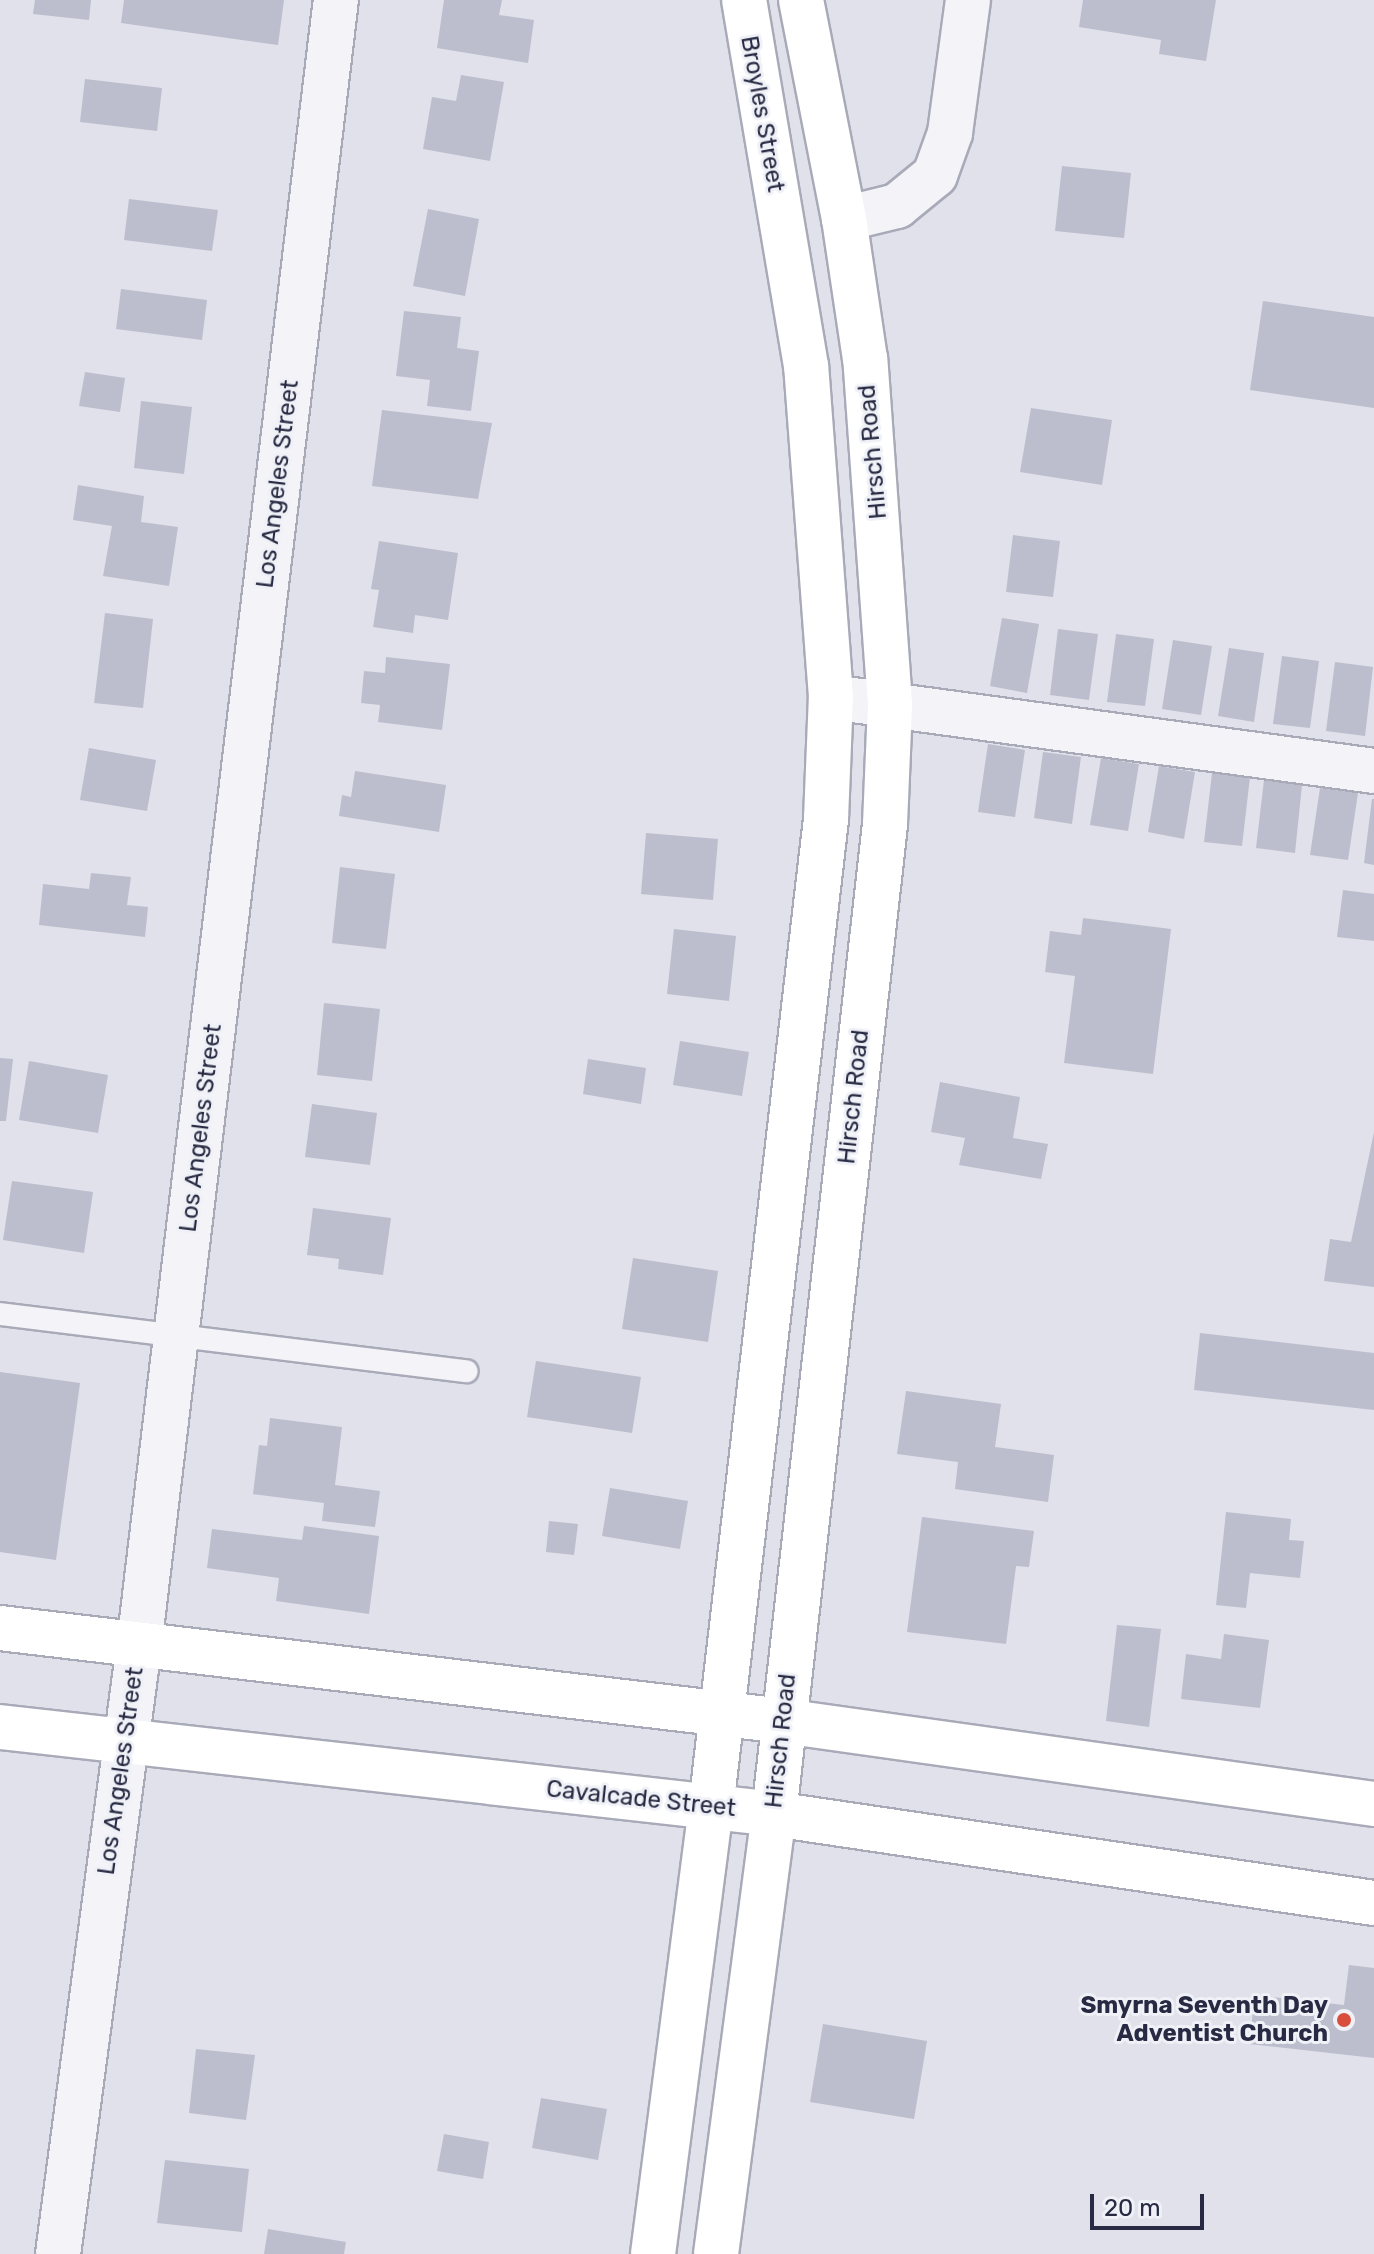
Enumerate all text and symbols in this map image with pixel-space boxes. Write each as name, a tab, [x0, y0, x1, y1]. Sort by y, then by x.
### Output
street label: Broyles Street	[734, 34, 790, 194]
street label: Los Angeles Street	[251, 378, 305, 590]
street label: Hirsch Road	[853, 384, 893, 520]
street label: Los Angeles Street	[174, 1022, 228, 1234]
street label: Hirsch Road	[833, 1028, 875, 1166]
street label: Los Angeles Street	[92, 1665, 150, 1877]
street label: Hirsch Road	[760, 1672, 802, 1810]
street label: Cavalcade Street	[545, 1775, 737, 1823]
place label: Smyrna Seventh Day Adventist Church	[1080, 1992, 1328, 2048]
marker: Smyrna Seventh Day Adventist Church	[1335, 2011, 1353, 2029]
scale bar	[1094, 2178, 1208, 2228]
text: 20 m	[1104, 2194, 1161, 2222]

